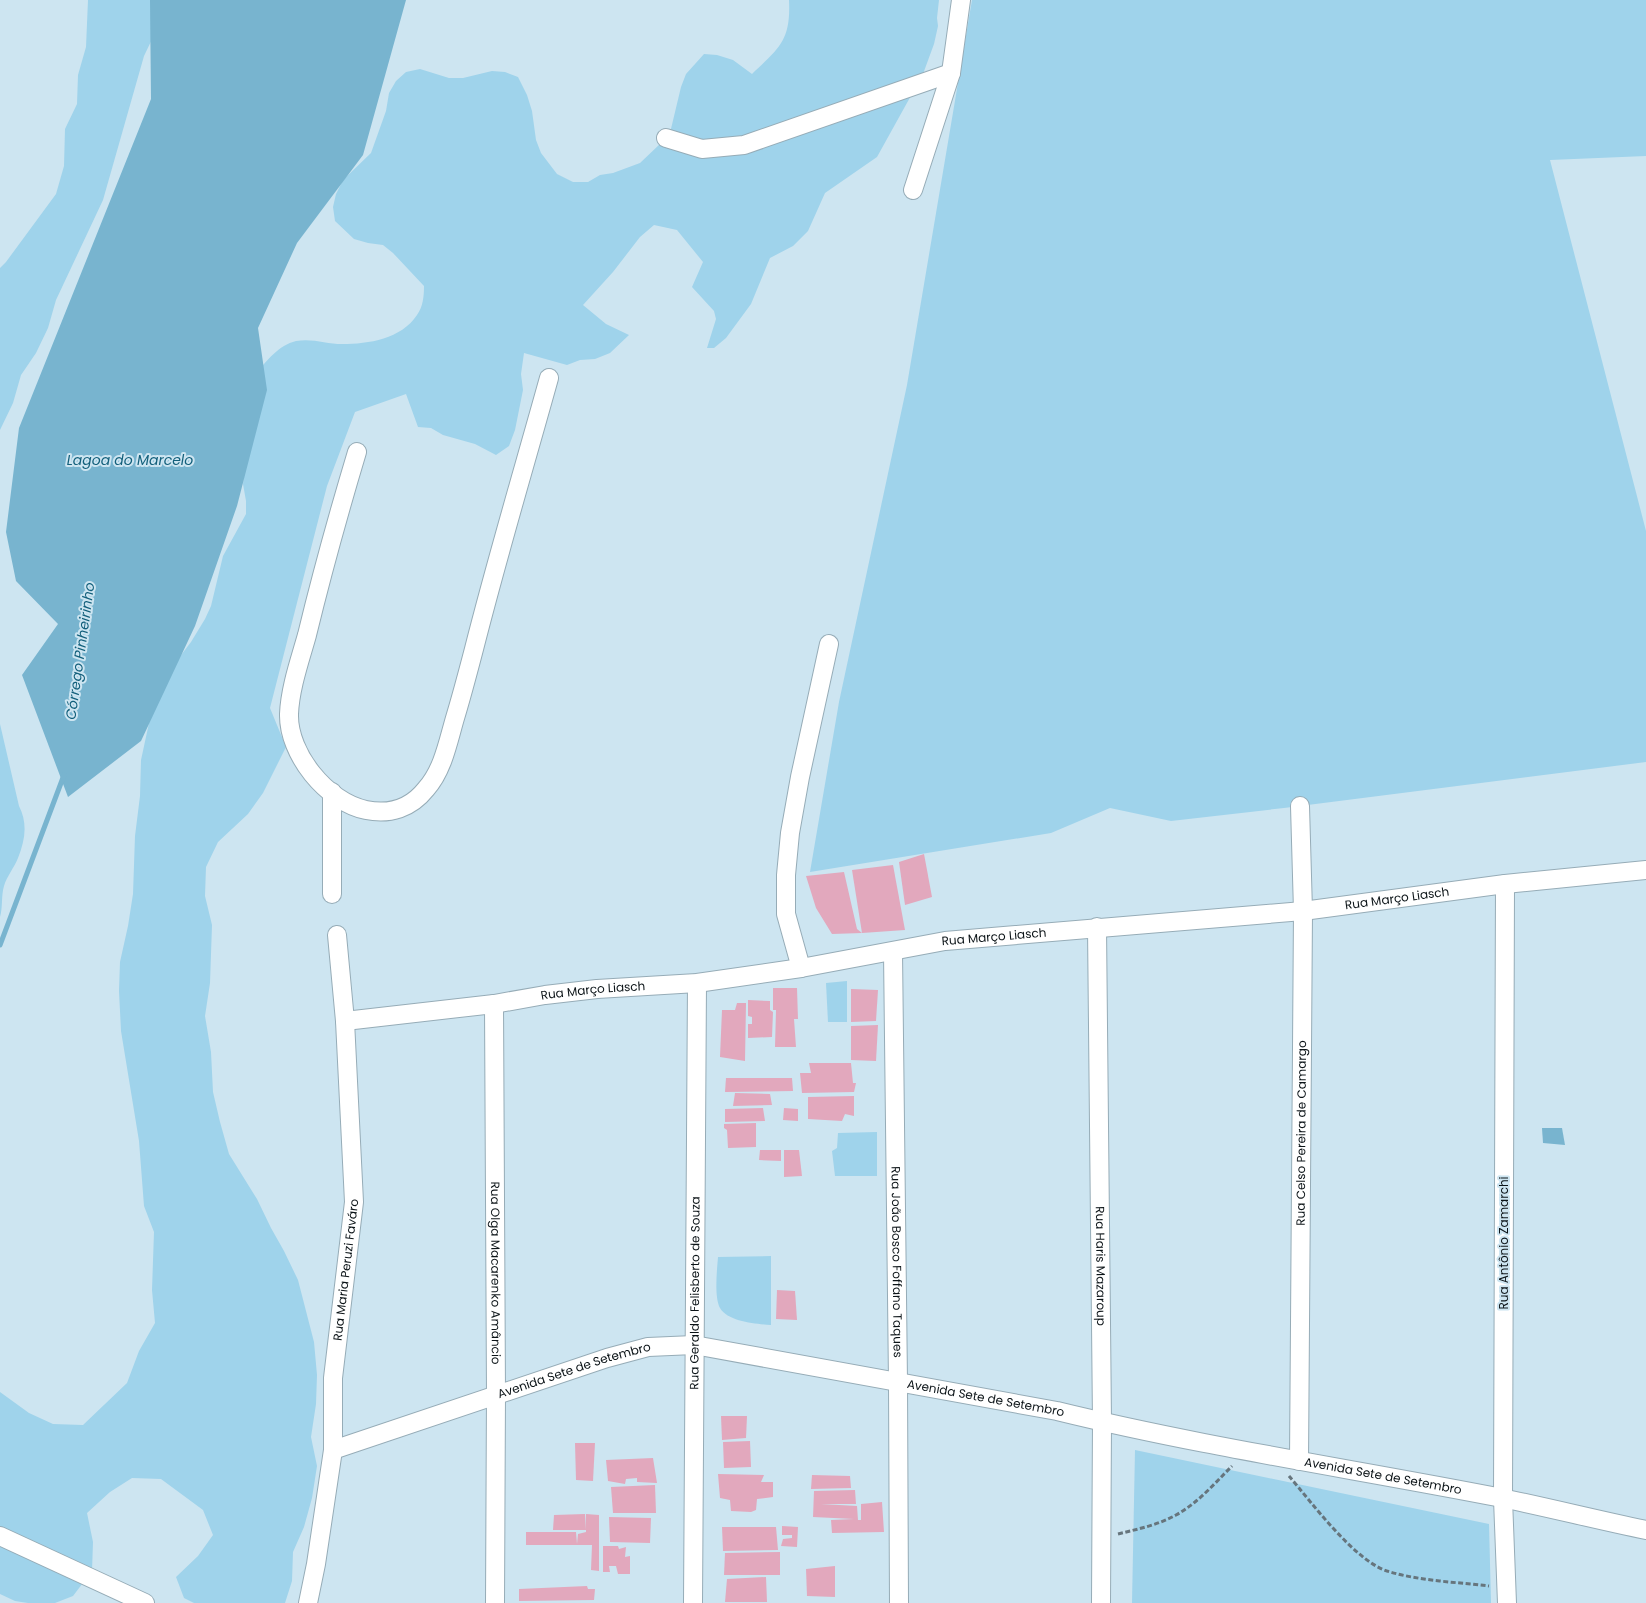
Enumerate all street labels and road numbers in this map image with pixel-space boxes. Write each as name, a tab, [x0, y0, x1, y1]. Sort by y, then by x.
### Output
street label: Rua Março Liasch	[1344, 883, 1450, 913]
street label: Rua Março Liasch	[941, 924, 1047, 949]
street label: Rua Março Liasch	[539, 977, 646, 1004]
street label: Rua Celso Pereira de Camargo	[1292, 1040, 1310, 1226]
street label: Rua João Bosco Foffano Taques	[887, 1166, 907, 1358]
street label: Rua Antônio Zamarchi	[1495, 1176, 1512, 1310]
street label: Rua Olga Macarenko Amâncio	[487, 1181, 505, 1365]
street label: Rua Geraldo Felisberto de Souza	[685, 1196, 704, 1390]
street label: Rua Maria Peruzi Faváro	[328, 1197, 362, 1342]
street label: Rua Haris Mazaroup	[1092, 1206, 1110, 1326]
street label: Avenida Sete de Setembro	[495, 1338, 653, 1402]
street label: Avenida Sete de Setembro	[906, 1375, 1067, 1421]
street label: Avenida Sete de Setembro	[1303, 1453, 1464, 1498]

